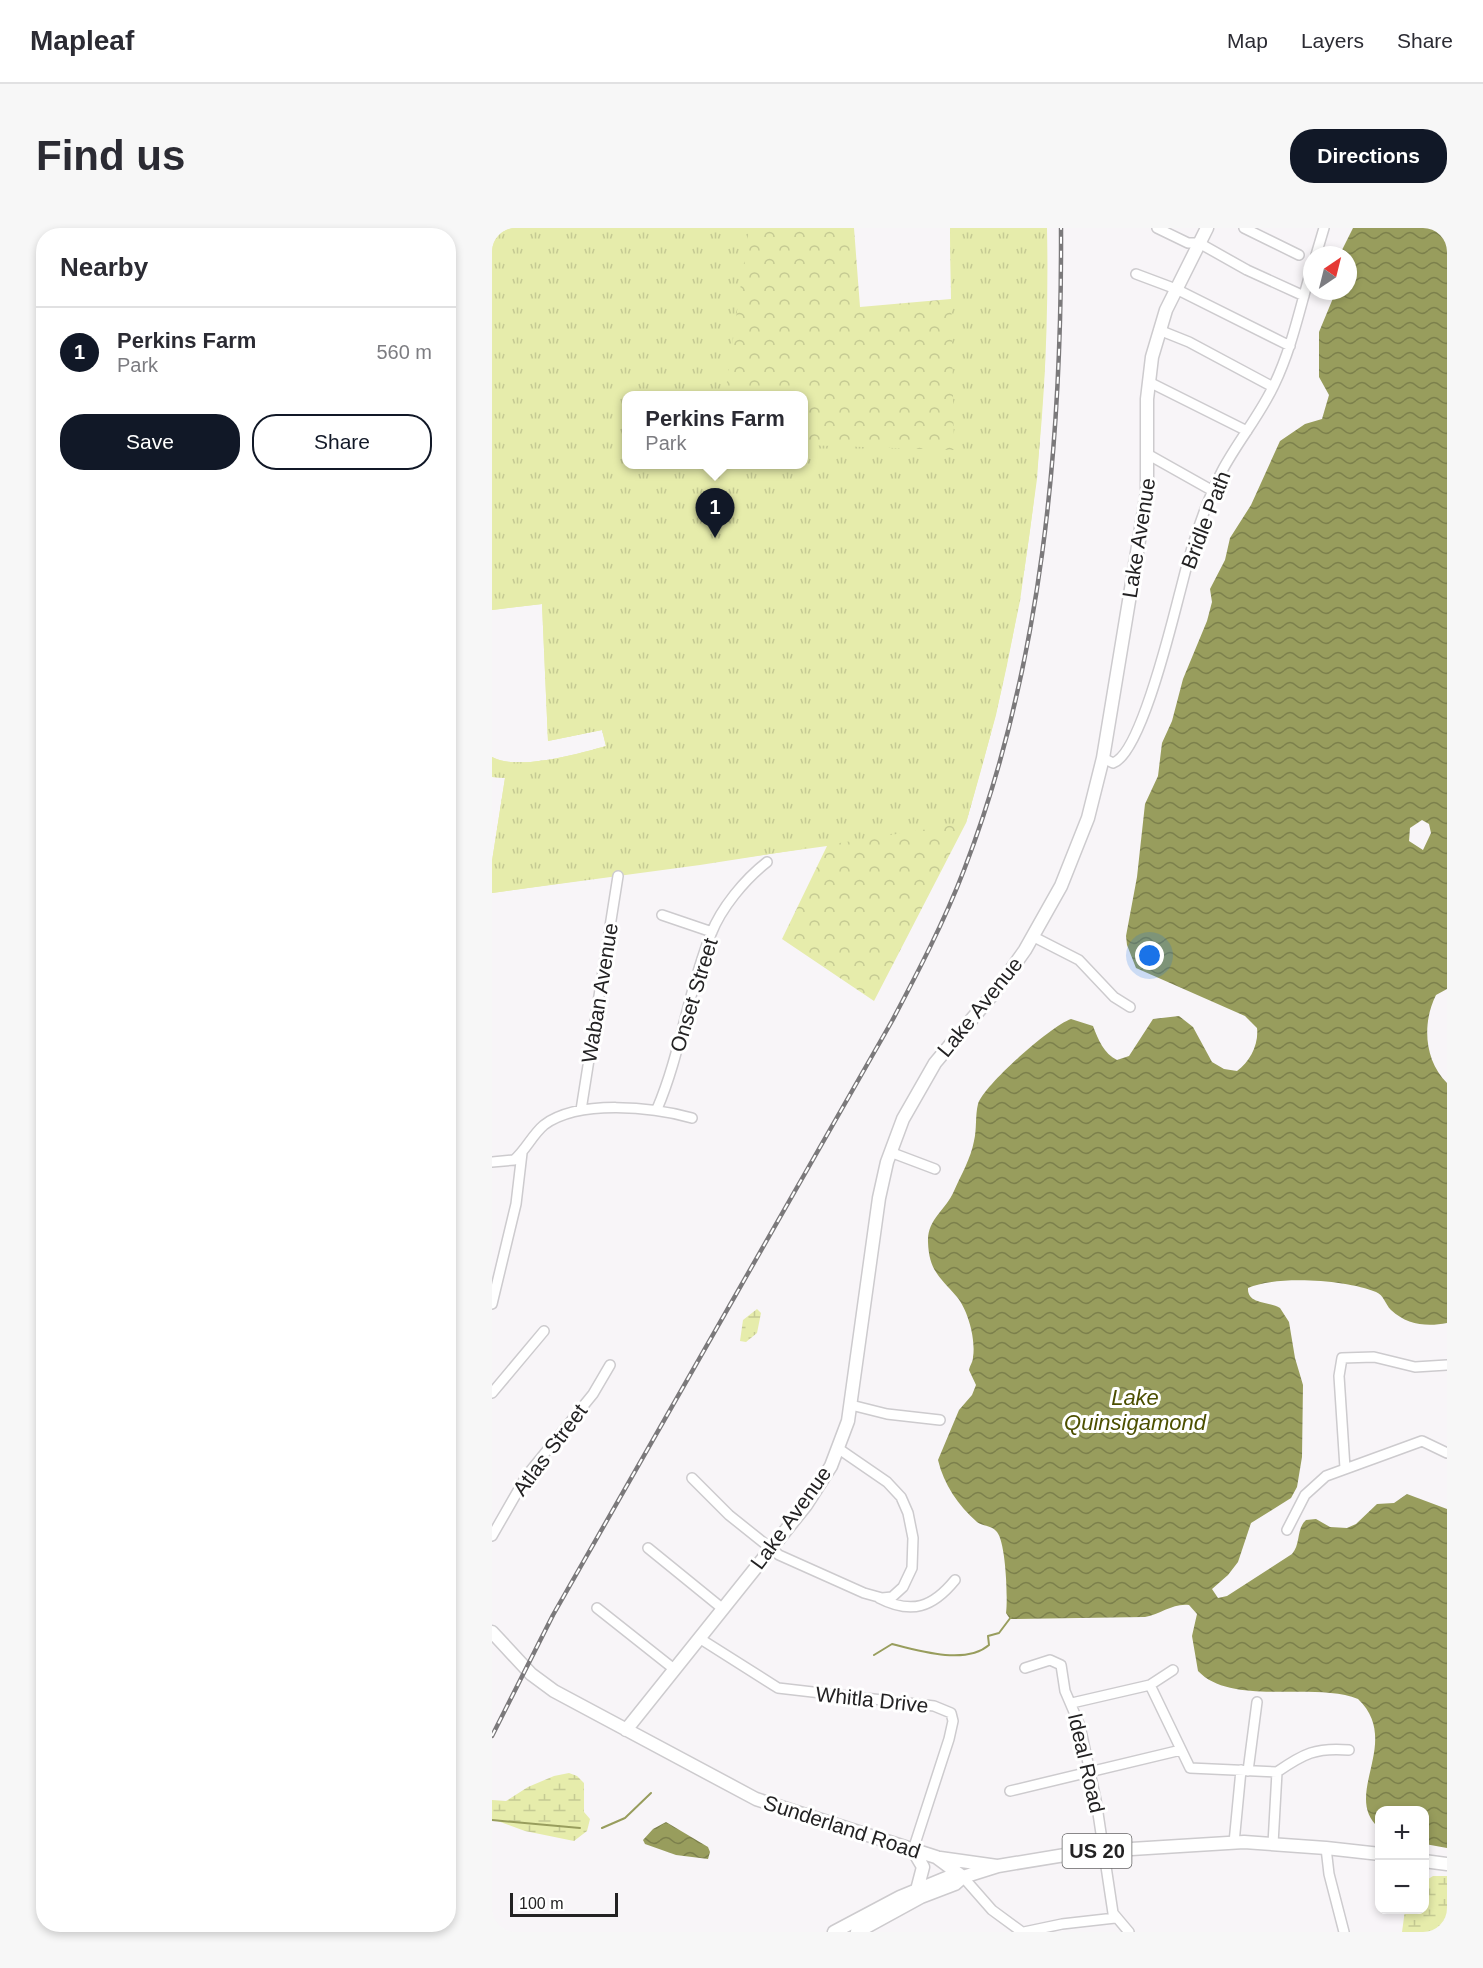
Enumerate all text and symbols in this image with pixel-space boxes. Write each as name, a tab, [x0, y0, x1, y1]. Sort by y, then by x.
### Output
text: Mapleaf	[30, 25, 134, 56]
text: Map	[1227, 29, 1268, 52]
text: Layers	[1301, 29, 1364, 52]
text: Share	[1397, 29, 1453, 52]
button: Directions	[1290, 129, 1447, 183]
text: Find us	[36, 132, 185, 179]
north arrow	[1303, 246, 1357, 300]
text: Nearby	[60, 252, 148, 282]
text: Perkins Farm	[117, 328, 256, 353]
text: 1	[74, 341, 85, 363]
text: 560 m	[376, 341, 432, 363]
text: Park	[117, 354, 158, 376]
popup	[622, 391, 808, 469]
text: Perkins Farm	[645, 406, 785, 431]
button: Save	[60, 414, 240, 470]
button: Share	[252, 414, 432, 470]
text: Park	[645, 432, 686, 454]
street label: Bridle Path	[1176, 468, 1235, 572]
street label: Lake Avenue	[1118, 476, 1159, 600]
pin: 1	[696, 488, 734, 538]
street label: Waban Avenue	[577, 921, 622, 1064]
street label: Onset Street	[665, 935, 722, 1055]
your location	[1135, 941, 1164, 970]
street label: Lake Avenue	[933, 952, 1027, 1061]
water label: Lake Quinsigamond	[1064, 1385, 1207, 1435]
street label: Atlas Street	[508, 1399, 592, 1500]
street label: Lake Avenue	[746, 1462, 835, 1573]
street label: Whitla Drive	[815, 1682, 930, 1717]
street label: Ideal Road	[1064, 1711, 1109, 1815]
street label: Sunderland Road	[761, 1790, 923, 1863]
map controls	[1375, 1806, 1429, 1914]
button: +	[1375, 1806, 1429, 1860]
road number: US 20	[1062, 1834, 1132, 1868]
button: −	[1375, 1860, 1429, 1914]
scale bar	[510, 1890, 618, 1918]
text: 100 m	[519, 1895, 563, 1912]

